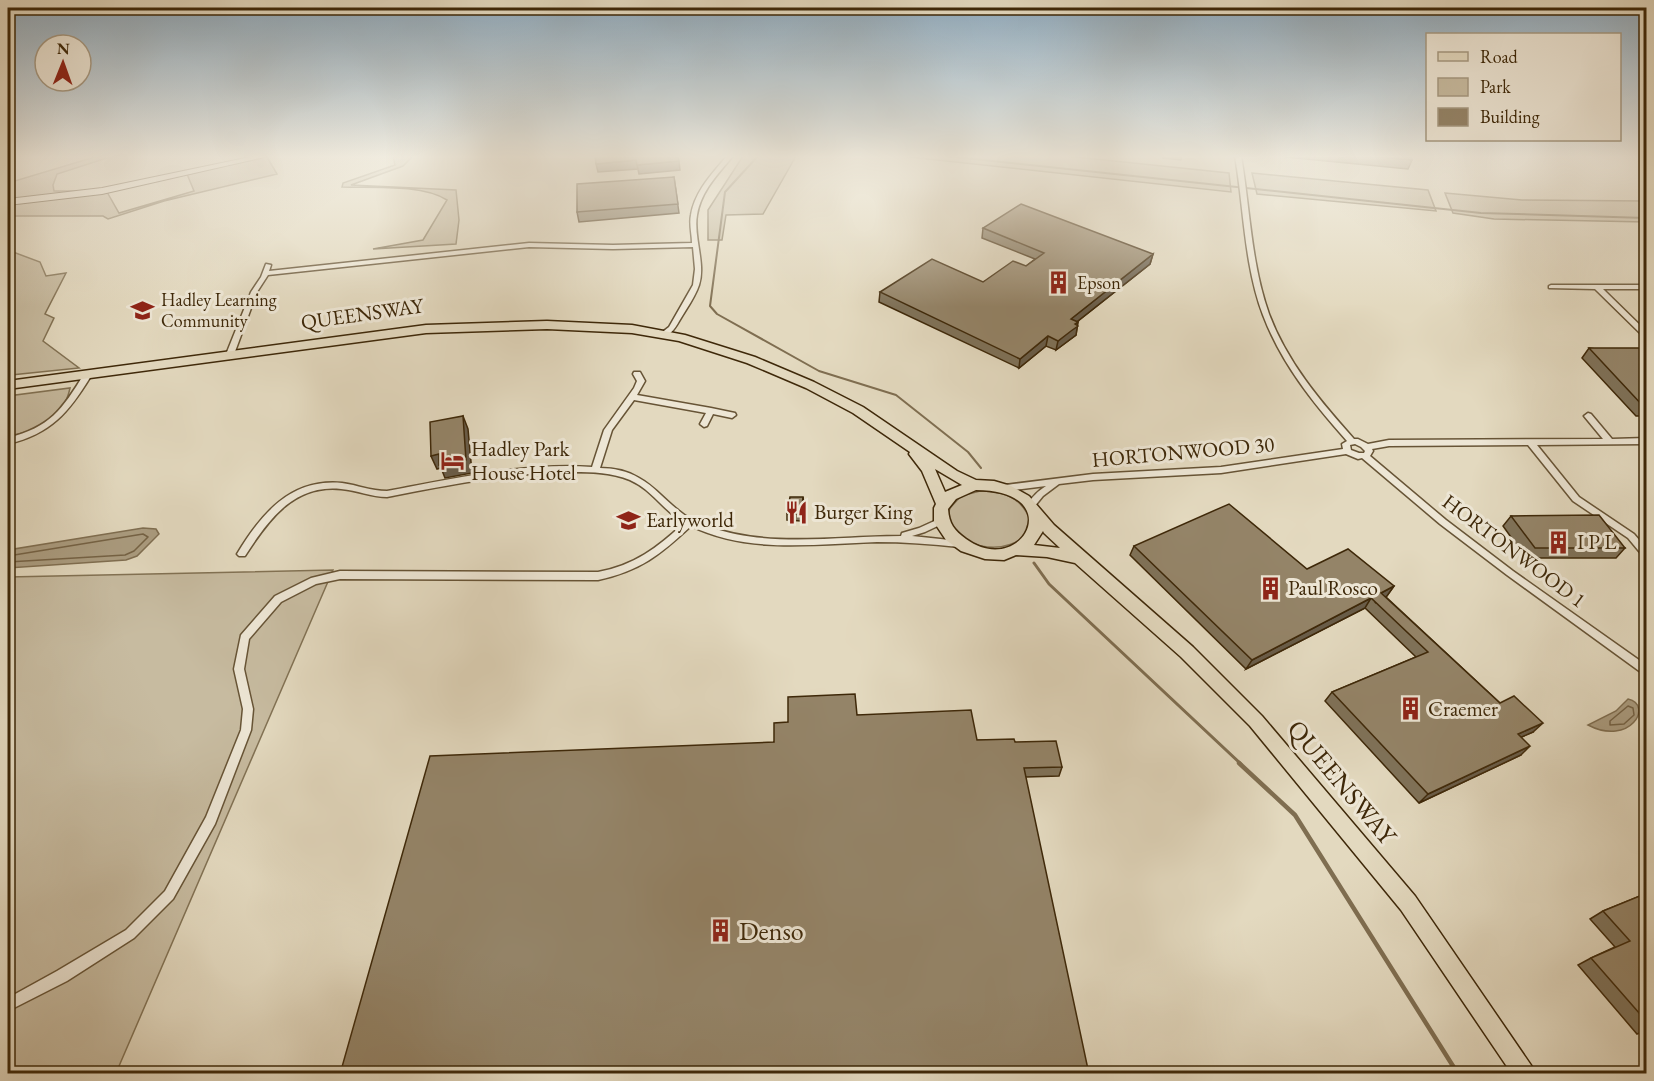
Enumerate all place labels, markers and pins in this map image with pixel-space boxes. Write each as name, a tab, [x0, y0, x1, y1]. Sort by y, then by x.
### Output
building icon: Epson	[1046, 270, 1072, 296]
place label: Epson	[1077, 271, 1121, 294]
place label: Hadley Learning Community	[161, 288, 277, 332]
school or university icon: Hadley Learning Community	[130, 297, 156, 323]
place label: Hadley Park House Hotel	[471, 435, 576, 486]
hotel icon: Hadley Park House Hotel	[440, 448, 466, 474]
place label: Burger King	[814, 498, 913, 525]
restaurant icon: Burger King	[783, 499, 809, 525]
place label: Earlyworld	[646, 506, 734, 533]
school or university icon: Earlyworld	[615, 507, 641, 533]
place label: I P L	[1577, 528, 1617, 555]
building icon: I P L	[1546, 529, 1572, 555]
place label: Paul Rosco	[1288, 574, 1378, 601]
building icon: Paul Rosco	[1257, 575, 1283, 601]
place label: Craemer	[1428, 695, 1498, 722]
building icon: Craemer	[1397, 696, 1423, 722]
place label: Denso	[739, 914, 804, 948]
building icon: Denso	[708, 918, 734, 944]

